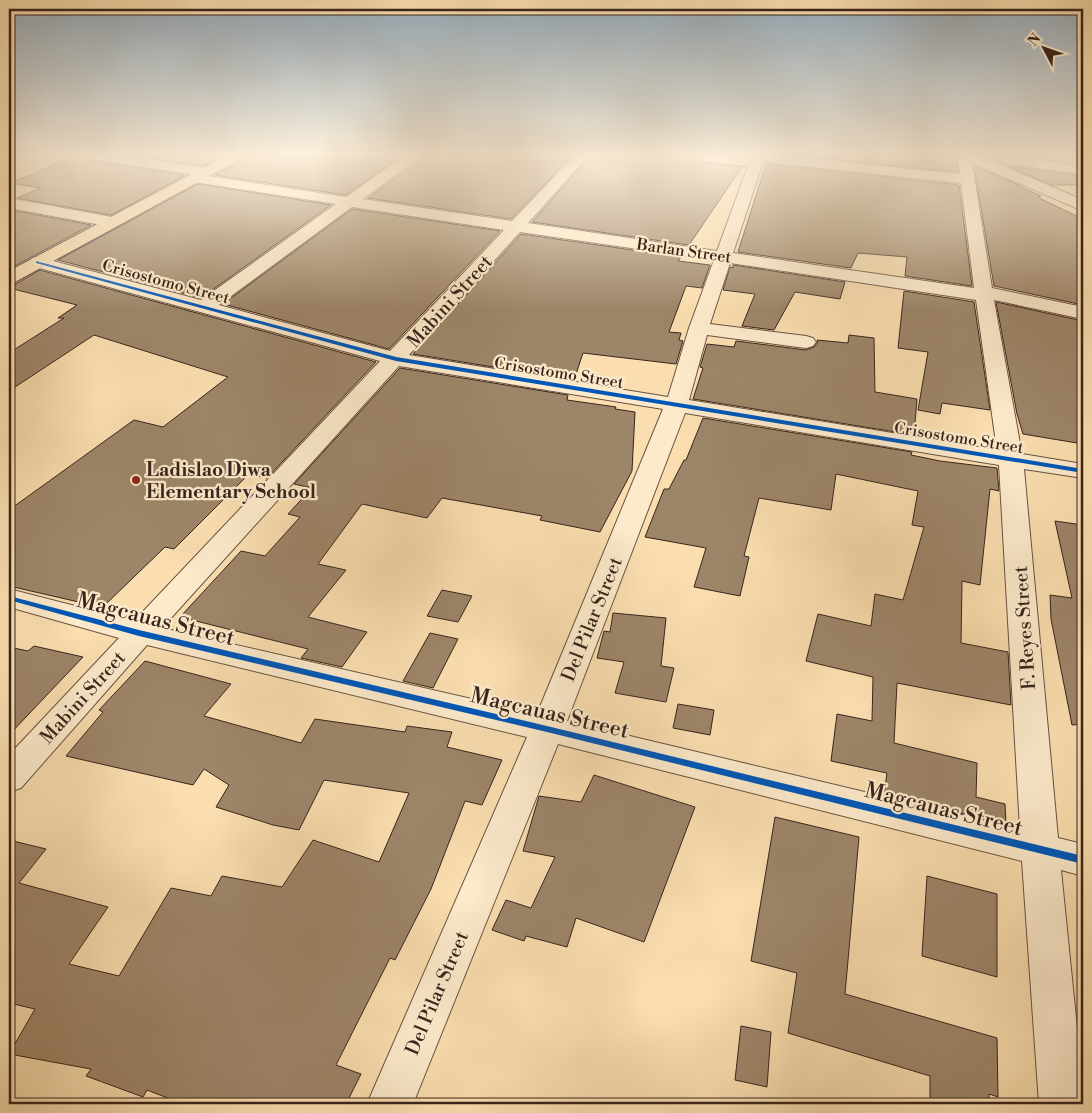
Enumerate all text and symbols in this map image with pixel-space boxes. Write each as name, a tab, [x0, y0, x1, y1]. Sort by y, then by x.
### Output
north arrow	[1020, 22, 1070, 72]
text: N	[1025, 30, 1045, 50]
street label: Barlan Street	[634, 234, 733, 268]
street label: Mabini Street	[402, 250, 498, 353]
street label: Crisostomo Street	[100, 255, 232, 309]
street label: Crisostomo Street	[493, 353, 625, 393]
street label: Crisostomo Street	[893, 418, 1025, 458]
place label: Ladislao Diwa Elementary School	[146, 458, 316, 504]
marker: Ladislao Diwa Elementary School	[130, 474, 142, 486]
street label: Del Pilar Street	[556, 553, 628, 685]
street label: F. Reyes Street	[1009, 565, 1041, 691]
street label: Magcauas Street	[74, 587, 238, 652]
street label: Mabini Street	[35, 646, 131, 749]
street label: Magcauas Street	[468, 682, 632, 745]
street label: Magcauas Street	[862, 777, 1026, 842]
street label: Del Pilar Street	[400, 928, 474, 1059]

